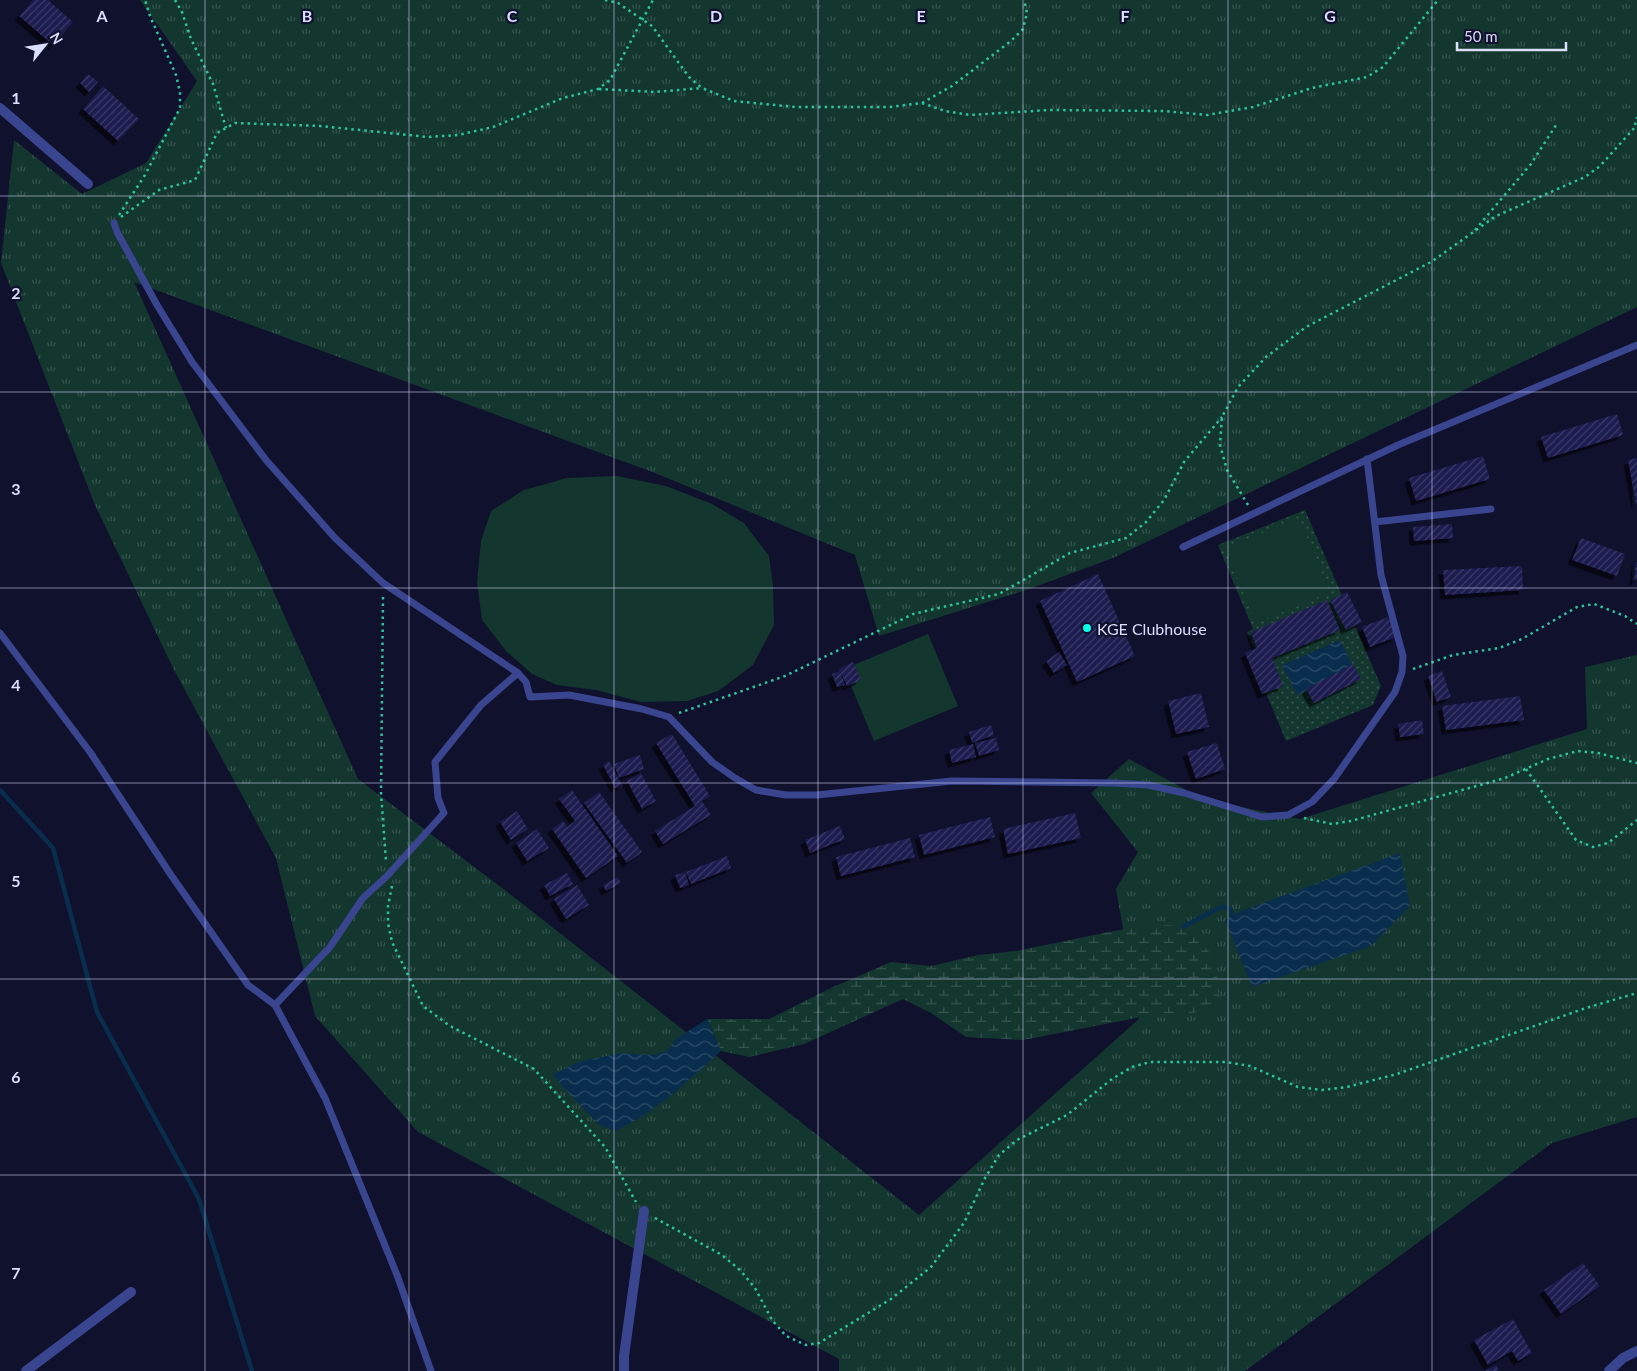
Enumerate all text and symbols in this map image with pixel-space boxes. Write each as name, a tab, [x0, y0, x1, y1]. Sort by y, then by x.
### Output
text: A	[95, 6, 108, 25]
text: B	[302, 6, 312, 25]
text: C	[507, 6, 518, 25]
text: D	[710, 6, 722, 25]
text: E	[916, 6, 926, 25]
text: F	[1120, 6, 1130, 25]
text: G	[1324, 6, 1336, 25]
north arrow	[20, 20, 70, 70]
scale bar	[1457, 20, 1566, 52]
text: 50 m	[1464, 27, 1498, 45]
text: N	[47, 29, 67, 47]
text: 1	[11, 88, 21, 107]
text: 2	[11, 283, 21, 302]
text: 3	[11, 479, 21, 498]
place label: KGE Clubhouse	[1097, 619, 1207, 638]
marker: KGE Clubhouse	[1081, 622, 1093, 634]
text: 4	[11, 675, 21, 694]
text: 5	[11, 871, 21, 890]
text: 6	[11, 1067, 21, 1086]
text: 7	[11, 1263, 21, 1282]

